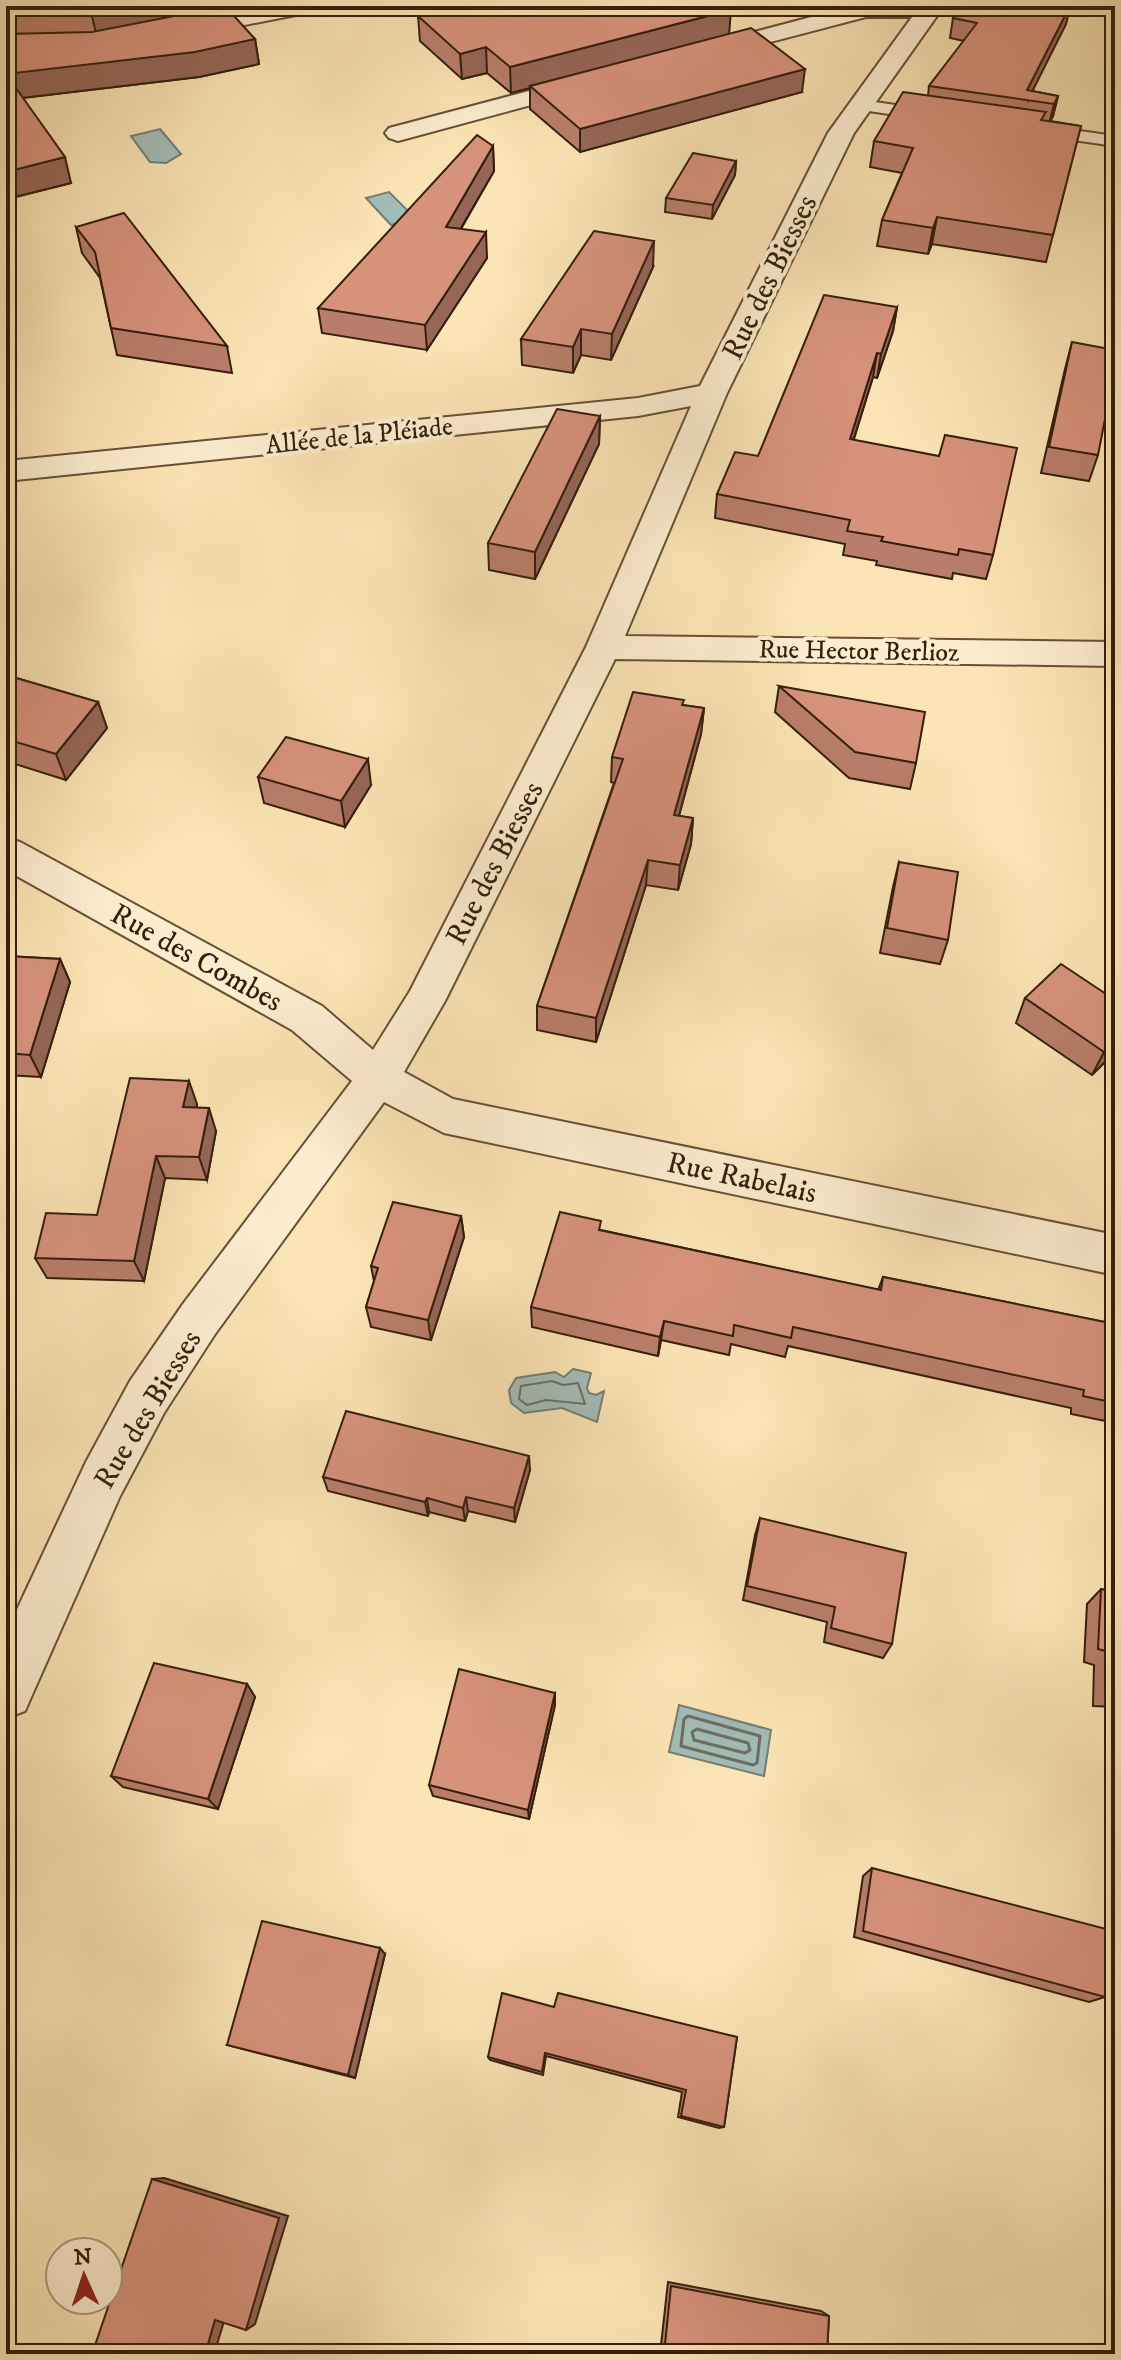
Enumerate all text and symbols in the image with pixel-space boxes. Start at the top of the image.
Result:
street label: Rue des Biesses [715,189,826,366]
street label: Allée de la Pléiade [264,410,454,463]
street label: Rue Hector Berlioz [758,633,960,670]
street label: Rue des Biesses [438,776,552,952]
street label: Rue des Combes [104,896,289,1021]
street label: Rue Rabelais [664,1145,820,1212]
street label: Rue des Biesses [86,1324,210,1496]
north arrow [44,2236,124,2316]
text: N [73,2244,93,2271]

